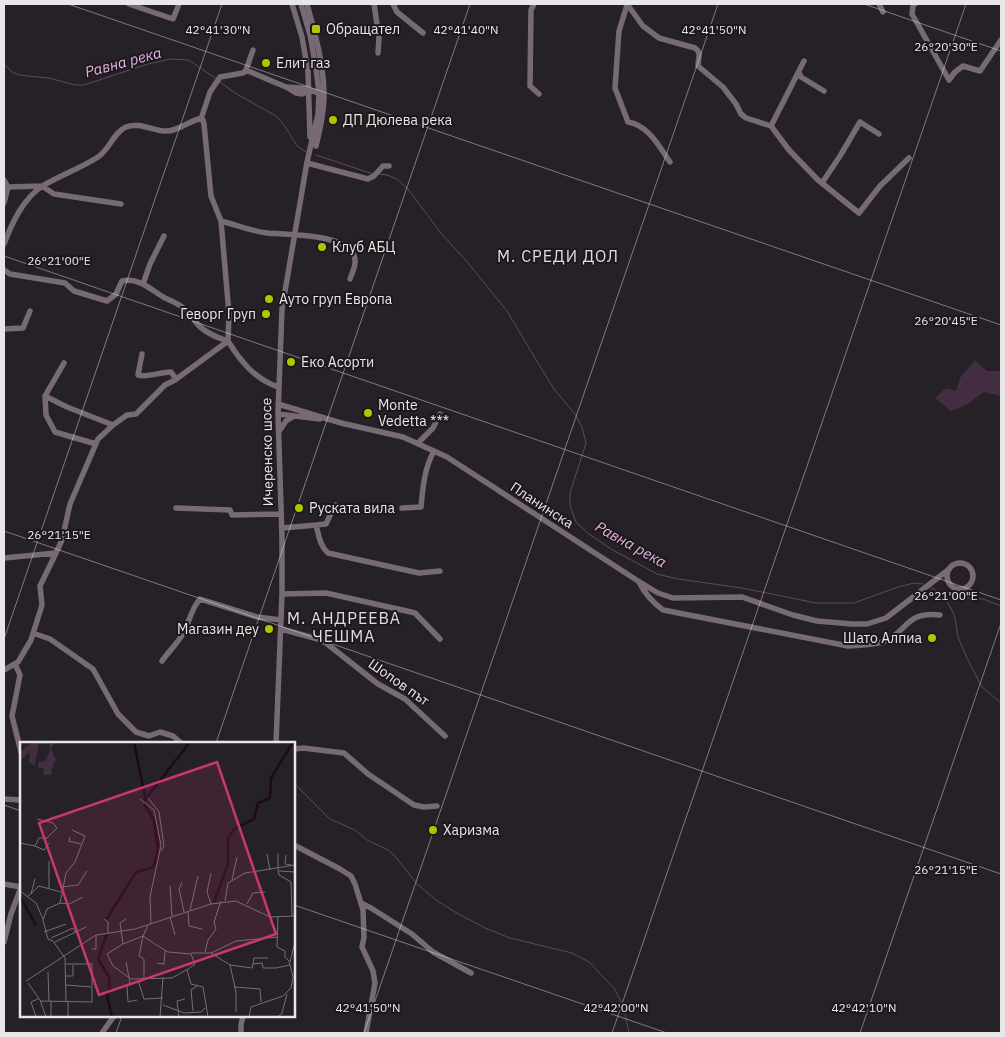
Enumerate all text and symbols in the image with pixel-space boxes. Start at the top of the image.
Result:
place label: Обращател [326,20,400,38]
text: 42°41'30"N [185,22,251,37]
text: 42°41'40"N [433,22,499,37]
text: 42°41'50"N [681,22,747,37]
marker: Обращател [310,23,322,35]
text: 26°20'30"E [914,39,978,54]
water label: Равна река [83,43,164,81]
place label: Елит газ [276,54,331,72]
marker: Елит газ [260,57,272,69]
place label: ДП Дюлева река [343,111,453,129]
marker: ДП Дюлева река [327,114,339,126]
place label: Клуб АБЦ [332,238,396,256]
marker: Клуб АБЦ [316,241,328,253]
district label: М. СРЕДИ ДОЛ [497,246,619,266]
text: 26°21'00"E [27,253,91,268]
place label: Ауто груп Европа [279,290,393,308]
marker: Ауто груп Европа [263,293,275,305]
place label: Геворг Груп [180,305,256,323]
marker: Геворг Груп [260,308,272,320]
text: 26°20'45"E [914,313,978,328]
place label: Еко Асорти [301,353,374,371]
marker: Еко Асорти [285,356,297,368]
place label: Monte Vedetta *** [378,396,449,430]
street label: Ичеренско шосе [257,397,277,506]
marker: Monte Vedetta *** [362,407,374,419]
street label: Планинска [507,478,577,532]
place label: Руската вила [309,499,395,517]
marker: Руската вила [293,502,305,514]
water label: Равна река [592,517,670,572]
text: 26°21'15"E [27,527,91,542]
text: 26°21'00"E [914,588,978,603]
district label: М. АНДРЕЕВА ЧЕШМА [287,608,401,646]
place label: Магазин деу [177,620,259,638]
marker: Магазин деу [263,623,275,635]
place label: Шато Алпиа [843,629,923,647]
marker: Шато Алпиа [926,632,938,644]
street label: Шопов път [365,654,433,710]
inset map [20,742,295,1017]
place label: Харизма [443,821,500,839]
marker: Харизма [427,824,439,836]
text: 26°21'15"E [914,862,978,877]
text: 42°41'50"N [335,1000,401,1015]
text: 42°42'00"N [583,1000,649,1015]
text: 42°42'10"N [831,1000,897,1015]

